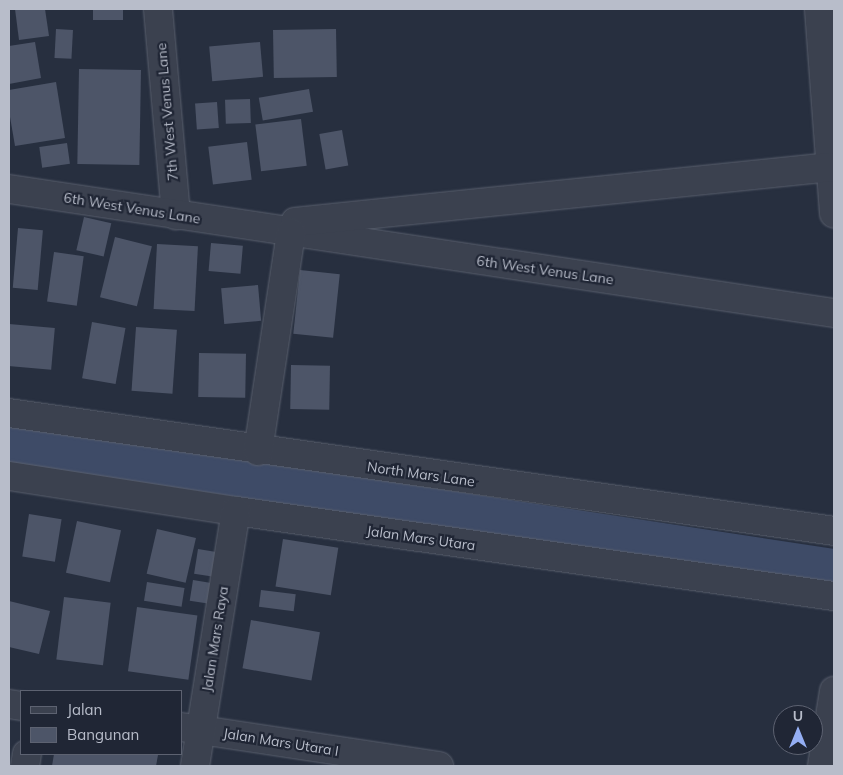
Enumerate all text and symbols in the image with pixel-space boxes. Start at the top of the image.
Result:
street label: 7th West Venus Lane [153,42,181,182]
street label: 6th West Venus Lane [62,189,202,227]
street label: 6th West Venus Lane [475,252,615,288]
street label: North Mars Lane [366,458,476,490]
street label: Jalan Mars Utara [366,522,476,554]
street label: Jalan Mars Raya [198,585,232,693]
legend [20,690,182,755]
text: Jalan [67,700,102,719]
north arrow [773,705,823,755]
text: U [793,707,803,725]
text: Bangunan [67,725,139,744]
street label: Jalan Mars Utara I [222,725,340,759]

